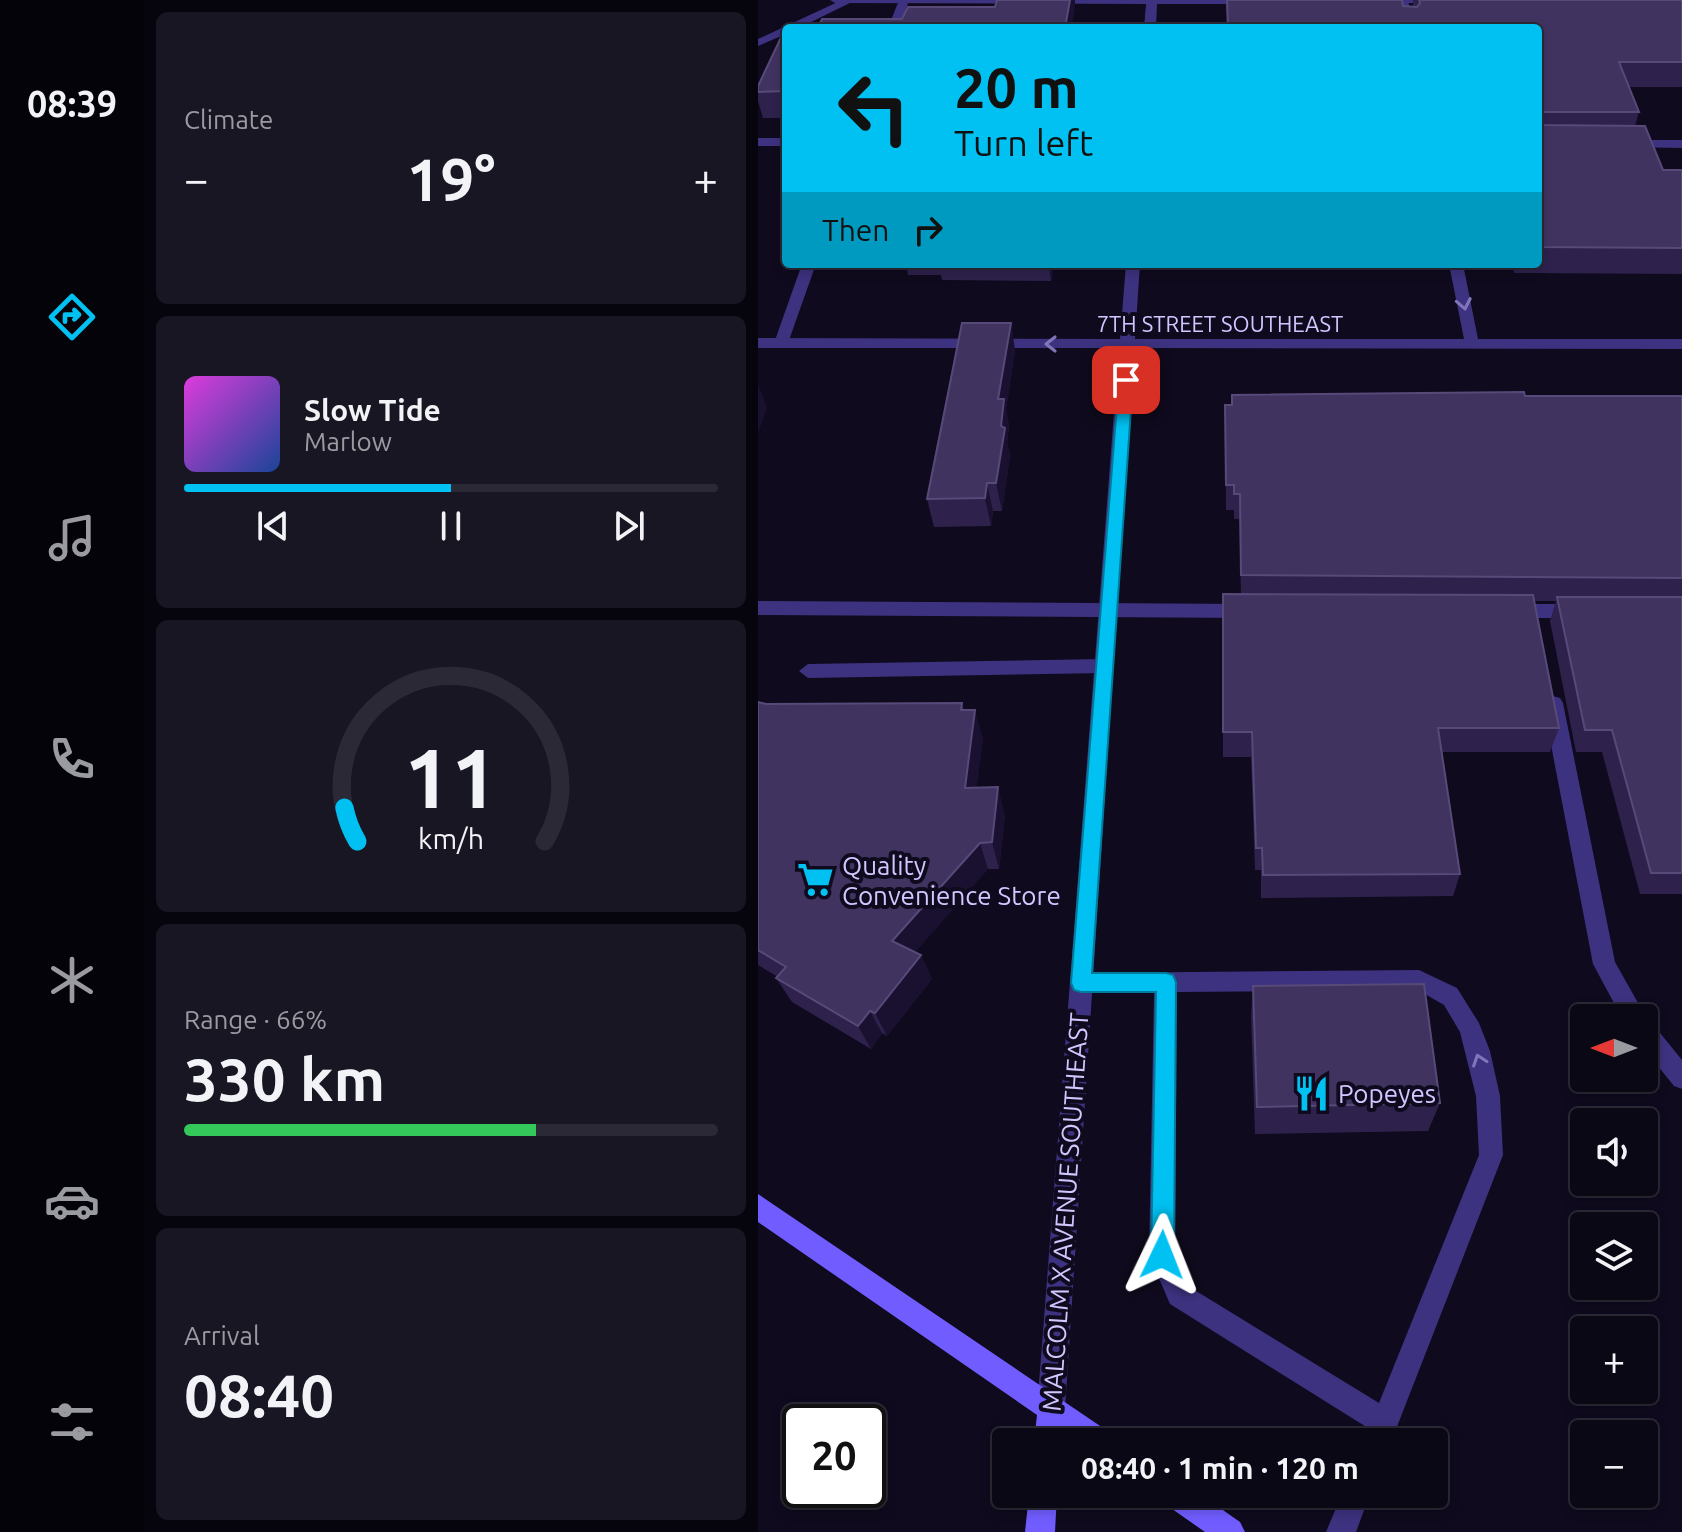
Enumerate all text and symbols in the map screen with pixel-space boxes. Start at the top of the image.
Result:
icon: left [822,56,926,160]
text: 20 m [954,56,1079,119]
text: 08:39 [27,83,117,124]
text: Climate [184,105,273,134]
text: Turn left [954,122,1093,163]
text: 19° [407,145,495,212]
text: − [184,154,209,203]
text: + [693,154,718,203]
icon: right [906,208,950,252]
text: Then [822,213,890,247]
icon: directions [44,289,100,345]
one-way arrow [1455,297,1472,311]
street label: 7TH STREET SOUTHEAST [1097,311,1343,336]
one-way arrow [1044,335,1057,353]
pin [1092,346,1160,414]
icon: arrive [1104,358,1148,402]
text: Slow Tide [304,393,441,427]
text: Marlow [304,427,392,456]
icon: previous [251,504,295,548]
icon: pause [429,504,473,548]
icon: next [607,504,651,548]
icon: music [44,510,100,566]
text: 11 [404,730,498,824]
icon: phone [44,731,100,787]
text: km/h [418,822,484,854]
place label: Quality Convenience Store [842,851,1061,910]
supermarket icon: Quality Convenience Store [797,861,835,899]
icon: climate [44,952,100,1008]
north arrow [1570,1004,1658,1092]
map controls [1570,1004,1658,1508]
text: Range · 66% [184,1005,327,1034]
street label: MALCOLM X AVENUE SOUTHEAST [1037,1012,1093,1412]
text: 330 km [184,1045,385,1112]
one-way arrow [1473,1054,1489,1068]
restaurant icon: Popeyes [1293,1074,1331,1112]
place label: Popeyes [1338,1079,1436,1108]
button: sound [1570,1108,1658,1196]
icon: car [44,1173,100,1229]
button: layers [1570,1212,1658,1300]
position arrow [1120,1213,1204,1297]
button: + [1570,1316,1658,1404]
text: Arrival [184,1321,260,1350]
text: 08:40 [184,1361,334,1428]
icon: filters [44,1394,100,1450]
speed limit sign: 20 [782,1404,886,1508]
button: − [1570,1420,1658,1508]
text: 08:40 · 1 min · 120 m [1081,1451,1359,1485]

